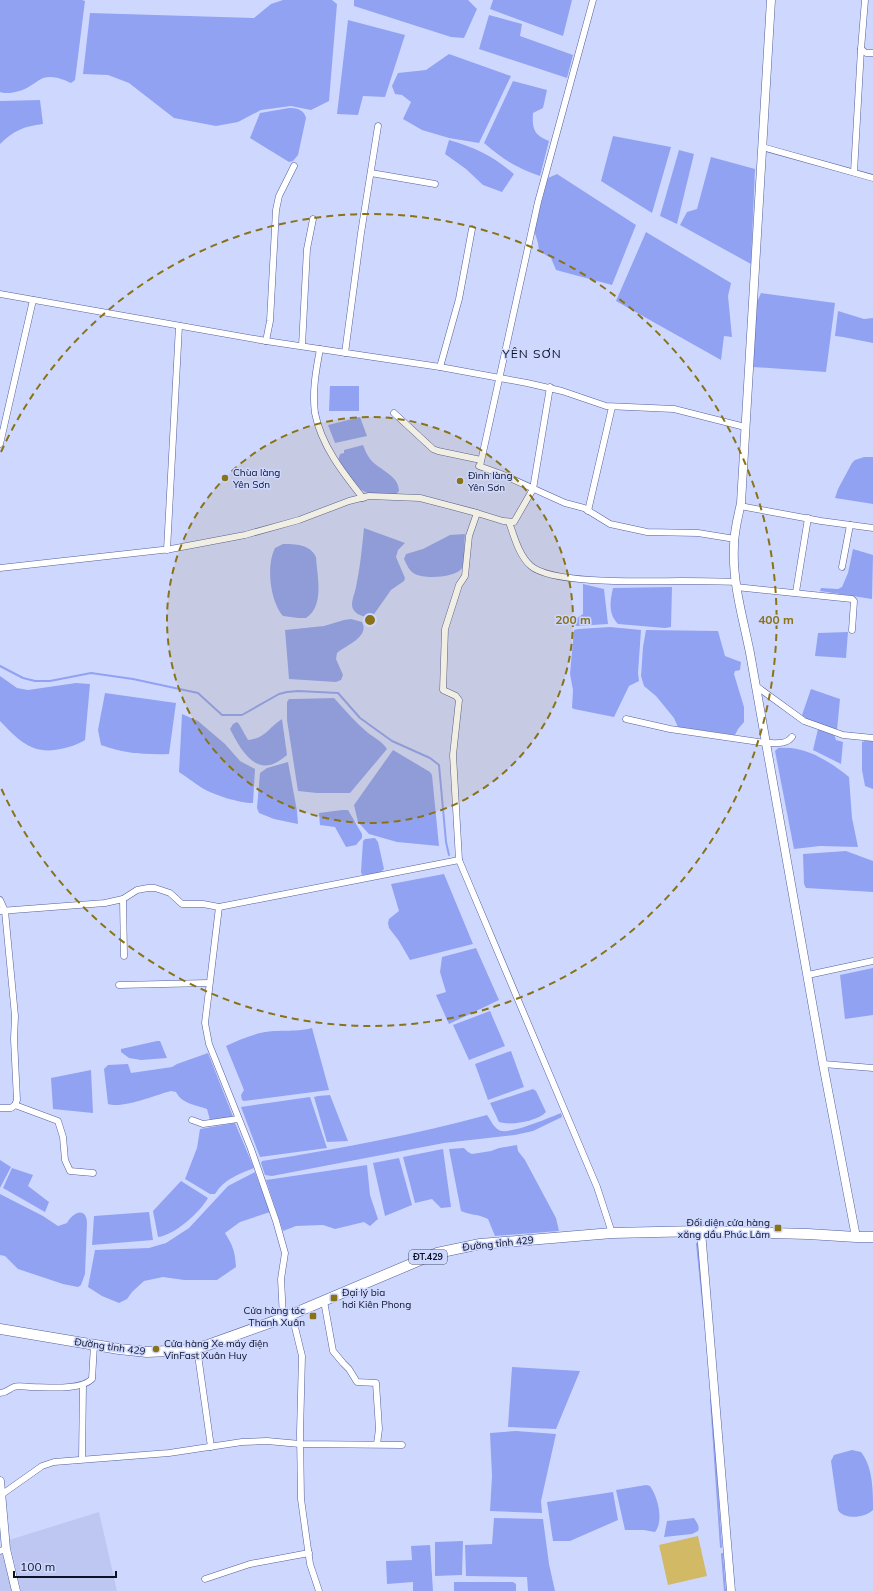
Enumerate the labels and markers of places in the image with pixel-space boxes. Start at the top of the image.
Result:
place label: Chùa làng Yên Sơn [232,466,280,491]
place label: Đình làng Yên Sơn [467,469,512,494]
marker: Chùa làng Yên Sơn [220,473,230,483]
marker: Đình làng Yên Sơn [455,476,465,486]
centre of rings [363,613,377,627]
place label: Đối diện cửa hàng xăng dầu Phúc Lâm [678,1216,770,1241]
marker: Đối diện cửa hàng xăng dầu Phúc Lâm [773,1223,783,1233]
place label: Đại lý bia hơi Kiên Phong [342,1286,411,1311]
marker: Đại lý bia hơi Kiên Phong [329,1293,339,1303]
place label: Cửa hàng tóc Thanh Xuân [243,1304,305,1329]
marker: Cửa hàng tóc Thanh Xuân [308,1311,318,1321]
place label: Cửa hàng Xe máy điện VinFast Xuân Huy [164,1337,268,1362]
marker: Cửa hàng Xe máy điện VinFast Xuân Huy [151,1344,161,1354]

